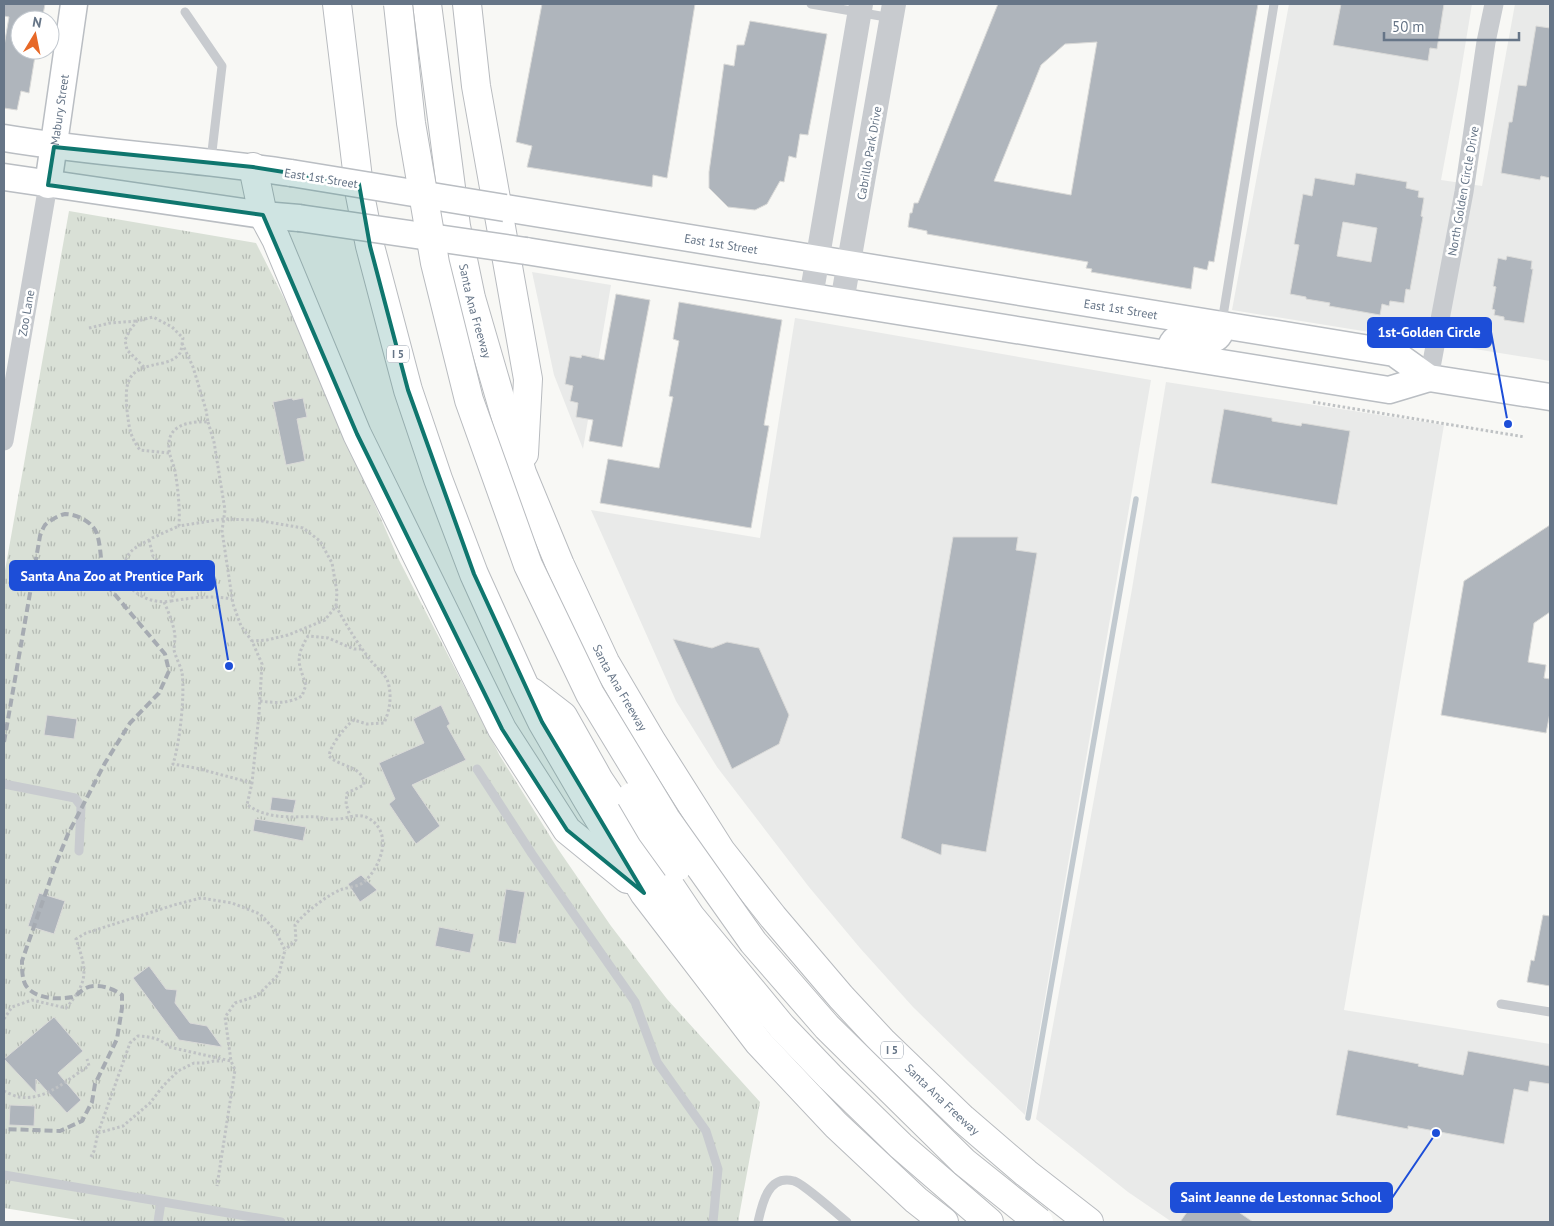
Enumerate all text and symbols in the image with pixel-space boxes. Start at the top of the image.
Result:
north arrow [10,10,60,60]
scale bar [1384,10,1519,42]
text: N [31,13,43,32]
text: 50 m [1392,17,1425,36]
street label: Mabury Street [46,73,71,146]
street label: Cabrillo Park Drive [853,105,885,201]
street label: North Golden Circle Drive [1444,125,1482,257]
street label: East 1st Street [283,165,359,191]
street label: East 1st Street [683,230,759,257]
street label: Santa Ana Freeway [457,262,496,360]
street label: Zoo Lane [15,289,37,337]
street label: East 1st Street [1083,295,1159,322]
callout: 1st-Golden Circle [1368,318,1491,347]
text: 1st-Golden Circle [1377,323,1481,341]
road number: I 5 [387,346,409,362]
callout: Santa Ana Zoo at Prentice Park [10,561,214,590]
text: Santa Ana Zoo at Prentice Park [21,567,204,585]
street label: Santa Ana Freeway [590,642,651,734]
road number: I 5 [881,1042,903,1058]
street label: Santa Ana Freeway [902,1060,983,1138]
callout: Saint Jeanne de Lestonnac School [1171,1183,1392,1212]
text: Saint Jeanne de Lestonnac School [1181,1188,1382,1206]

